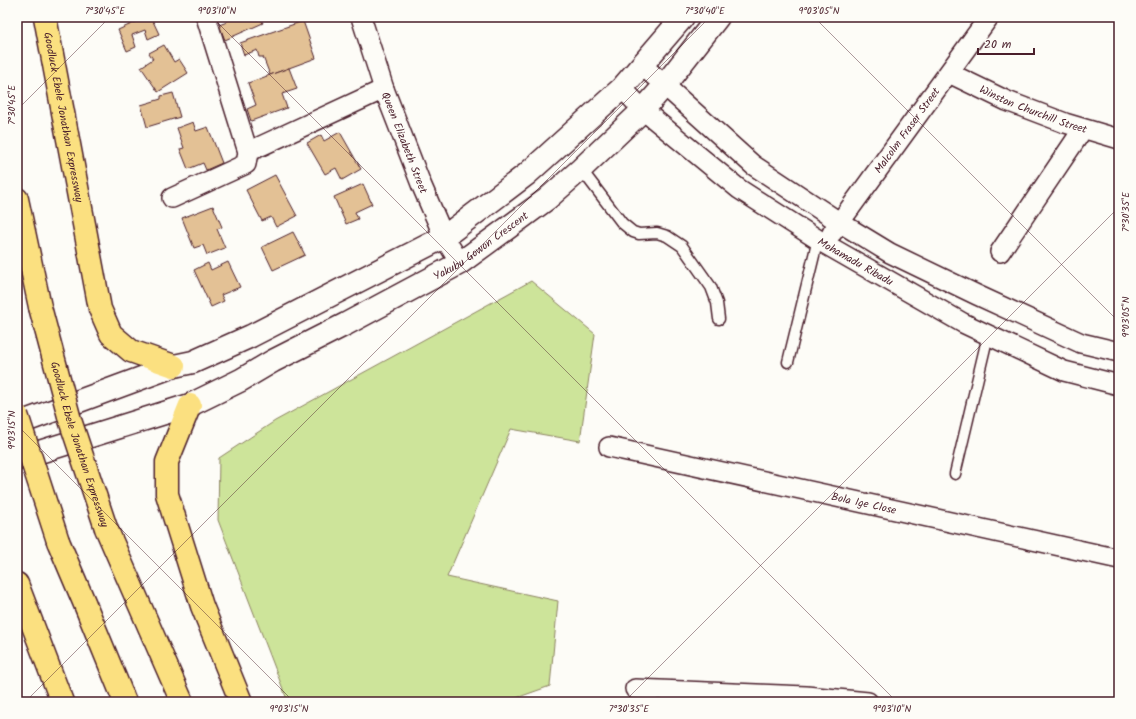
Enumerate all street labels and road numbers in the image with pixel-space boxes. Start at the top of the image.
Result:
street label: Goodluck Ebele Jonathan Expressway [38,31,88,205]
street label: Winston Churchill Street [976,81,1090,139]
street label: Malcolm Fraser Street [870,83,945,178]
street label: Queen Elizabeth Street [376,89,432,197]
street label: Yakubu Gowon Crescent [430,207,533,286]
street label: Mohamadu Ribadu [814,233,897,292]
street label: Goodluck Ebele Jonathan Expressway [45,360,113,531]
street label: Bola Ige Close [829,488,898,520]

